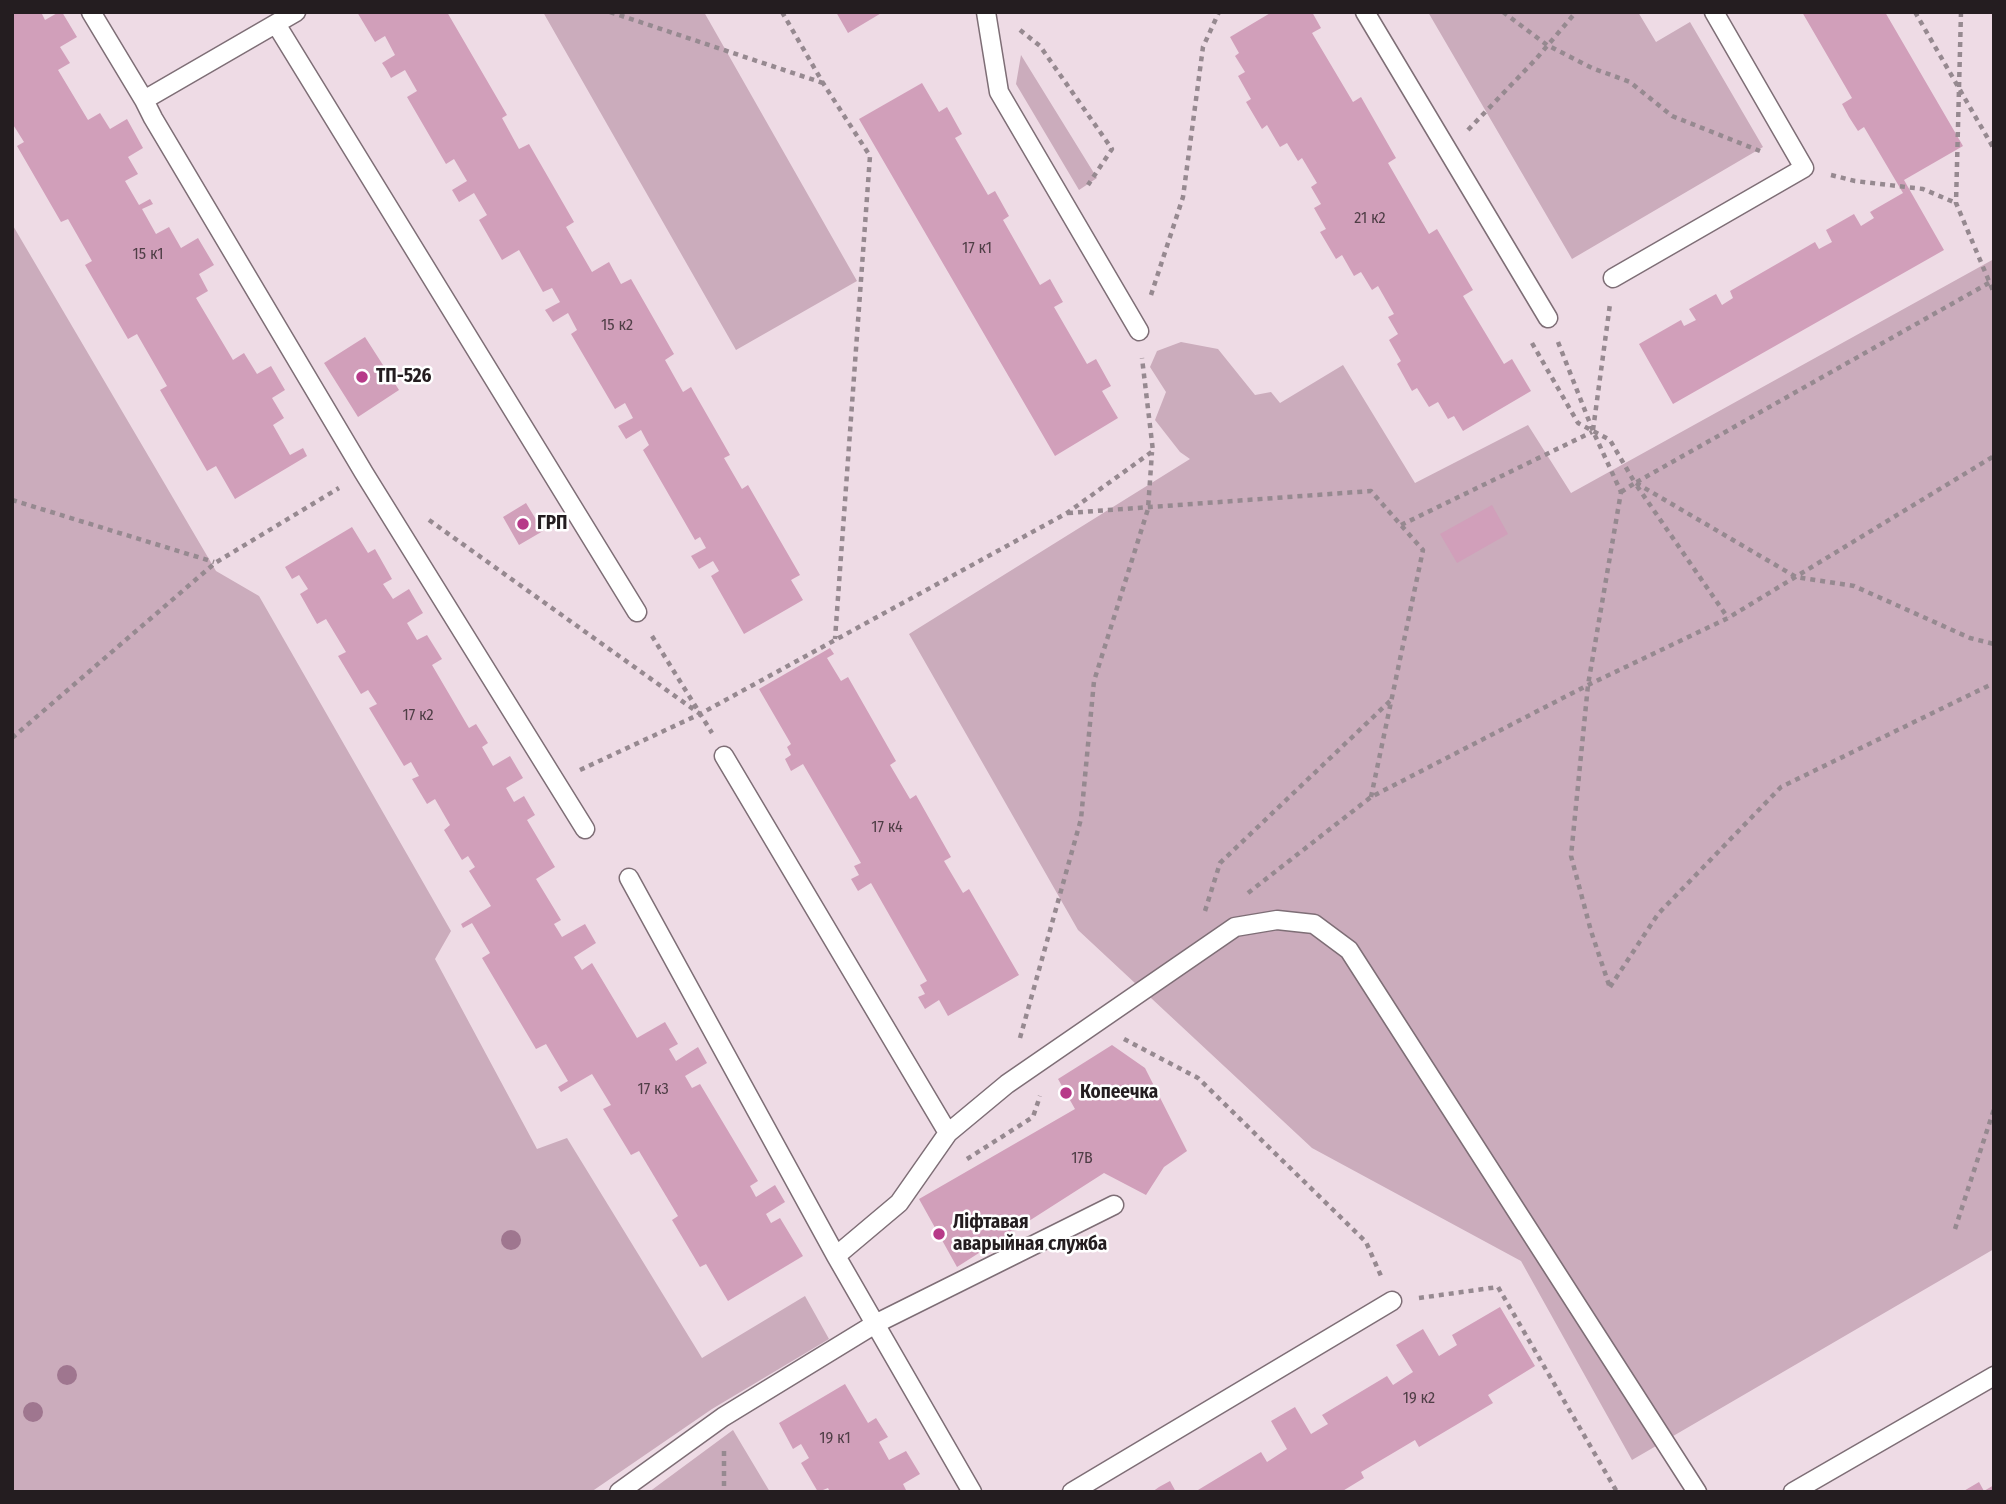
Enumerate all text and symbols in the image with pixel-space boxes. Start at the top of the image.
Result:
house number: 21 к2 [1354,209,1386,229]
house number: 17 к1 [962,239,992,259]
house number: 15 к1 [133,245,163,265]
house number: 15 к2 [601,316,633,336]
place label: ТП-526 [376,366,431,388]
marker: ТП-526 [354,369,370,385]
place label: ГРП [537,513,568,535]
marker: ГРП [515,516,531,532]
house number: 17 к2 [402,706,434,726]
house number: 17 к4 [871,818,903,838]
house number: 17 к3 [637,1080,669,1100]
place label: Копеечка [1080,1082,1158,1104]
marker: Копеечка [1058,1085,1074,1101]
house number: 17В [1071,1149,1093,1169]
place label: Ліфтавая аварыйная служба [953,1212,1107,1256]
marker: Ліфтавая аварыйная служба [931,1226,947,1242]
house number: 19 к2 [1403,1389,1435,1409]
house number: 19 к1 [819,1429,851,1449]

